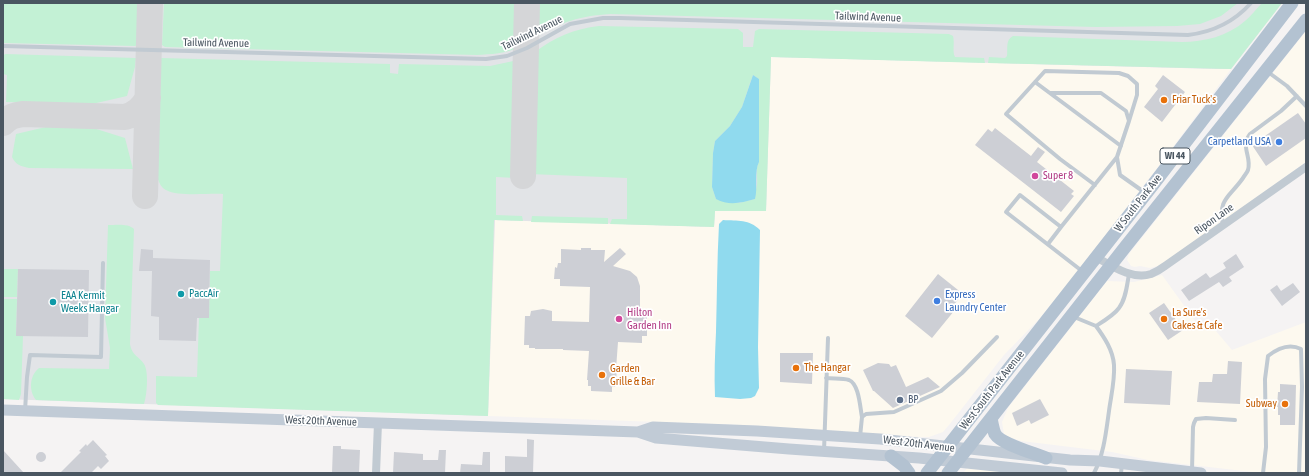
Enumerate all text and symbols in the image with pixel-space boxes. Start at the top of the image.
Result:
street label: Tailwind Avenue [835,9,901,25]
street label: Tailwind Avenue [499,13,565,53]
street label: Tailwind Avenue [183,36,249,50]
place label: Friar Tuck's [1172,93,1216,107]
marker: Friar Tuck's [1159,95,1169,105]
place label: Carpetland USA [1208,135,1271,149]
marker: Carpetland USA [1274,137,1284,147]
road number: WI 44 [1160,148,1190,164]
place label: Super 8 [1043,169,1073,183]
marker: Super 8 [1030,171,1040,181]
street label: W South Park Ave [1111,172,1165,234]
street label: Ripon Lane [1192,201,1236,237]
place label: PaccAir [189,287,219,301]
place label: Express Laundry Center [945,288,1006,314]
place label: EAA Kermit Weeks Hangar [61,289,119,315]
marker: PaccAir [176,289,186,299]
marker: Express Laundry Center [932,296,942,306]
marker: EAA Kermit Weeks Hangar [48,297,58,307]
place label: Hilton Garden Inn [627,306,672,332]
place label: La Sure's Cakes & Cafe [1172,306,1222,332]
marker: Hilton Garden Inn [614,314,624,324]
marker: La Sure's Cakes & Cafe [1159,314,1169,324]
street label: West South Park Avenue [957,348,1027,432]
place label: The Hangar [804,361,850,375]
place label: Garden Grille & Bar [610,362,655,388]
marker: The Hangar [791,363,801,373]
marker: Garden Grille & Bar [597,370,607,380]
place label: BP [908,393,919,407]
marker: BP [895,395,905,405]
place label: Subway [1246,397,1277,411]
marker: Subway [1280,399,1290,409]
street label: West 20th Avenue [285,413,357,429]
street label: West 20th Avenue [882,433,956,455]

